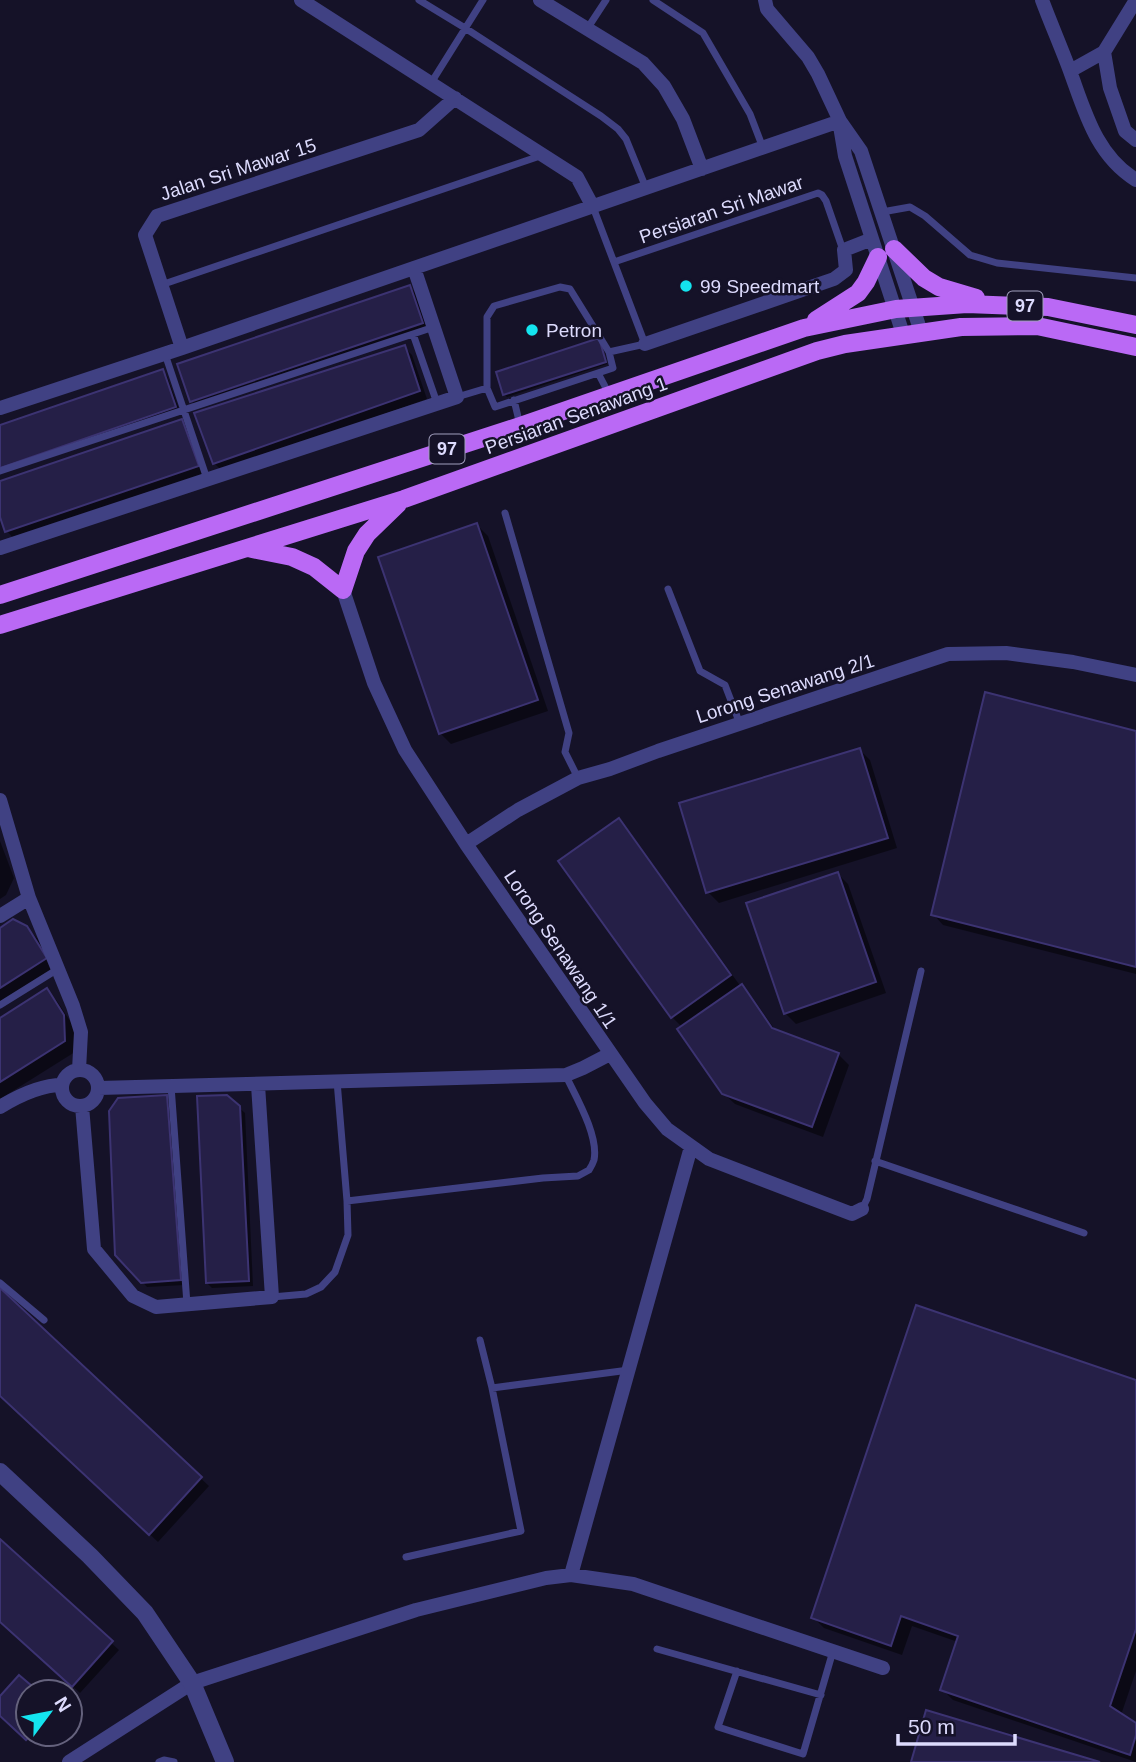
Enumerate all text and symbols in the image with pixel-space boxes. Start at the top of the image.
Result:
street label: Jalan Sri Mawar 15 [158,134,319,205]
street label: Persiaran Sri Mawar [636,171,807,247]
place label: 99 Speedmart [700,276,820,297]
marker: 99 Speedmart [678,278,694,294]
road number: 97 [1007,292,1042,320]
place label: Petron [546,320,602,341]
marker: Petron [524,322,540,338]
street label: Persiaran Senawang 1 [482,373,670,458]
road number: 97 [430,434,464,463]
street label: Lorong Senawang 2/1 [693,650,877,727]
street label: Lorong Senawang 1/1 [500,866,621,1032]
north arrow [14,1678,84,1748]
text: N [50,1693,76,1716]
scale bar [898,1702,1015,1746]
text: 50 m [908,1715,955,1738]

